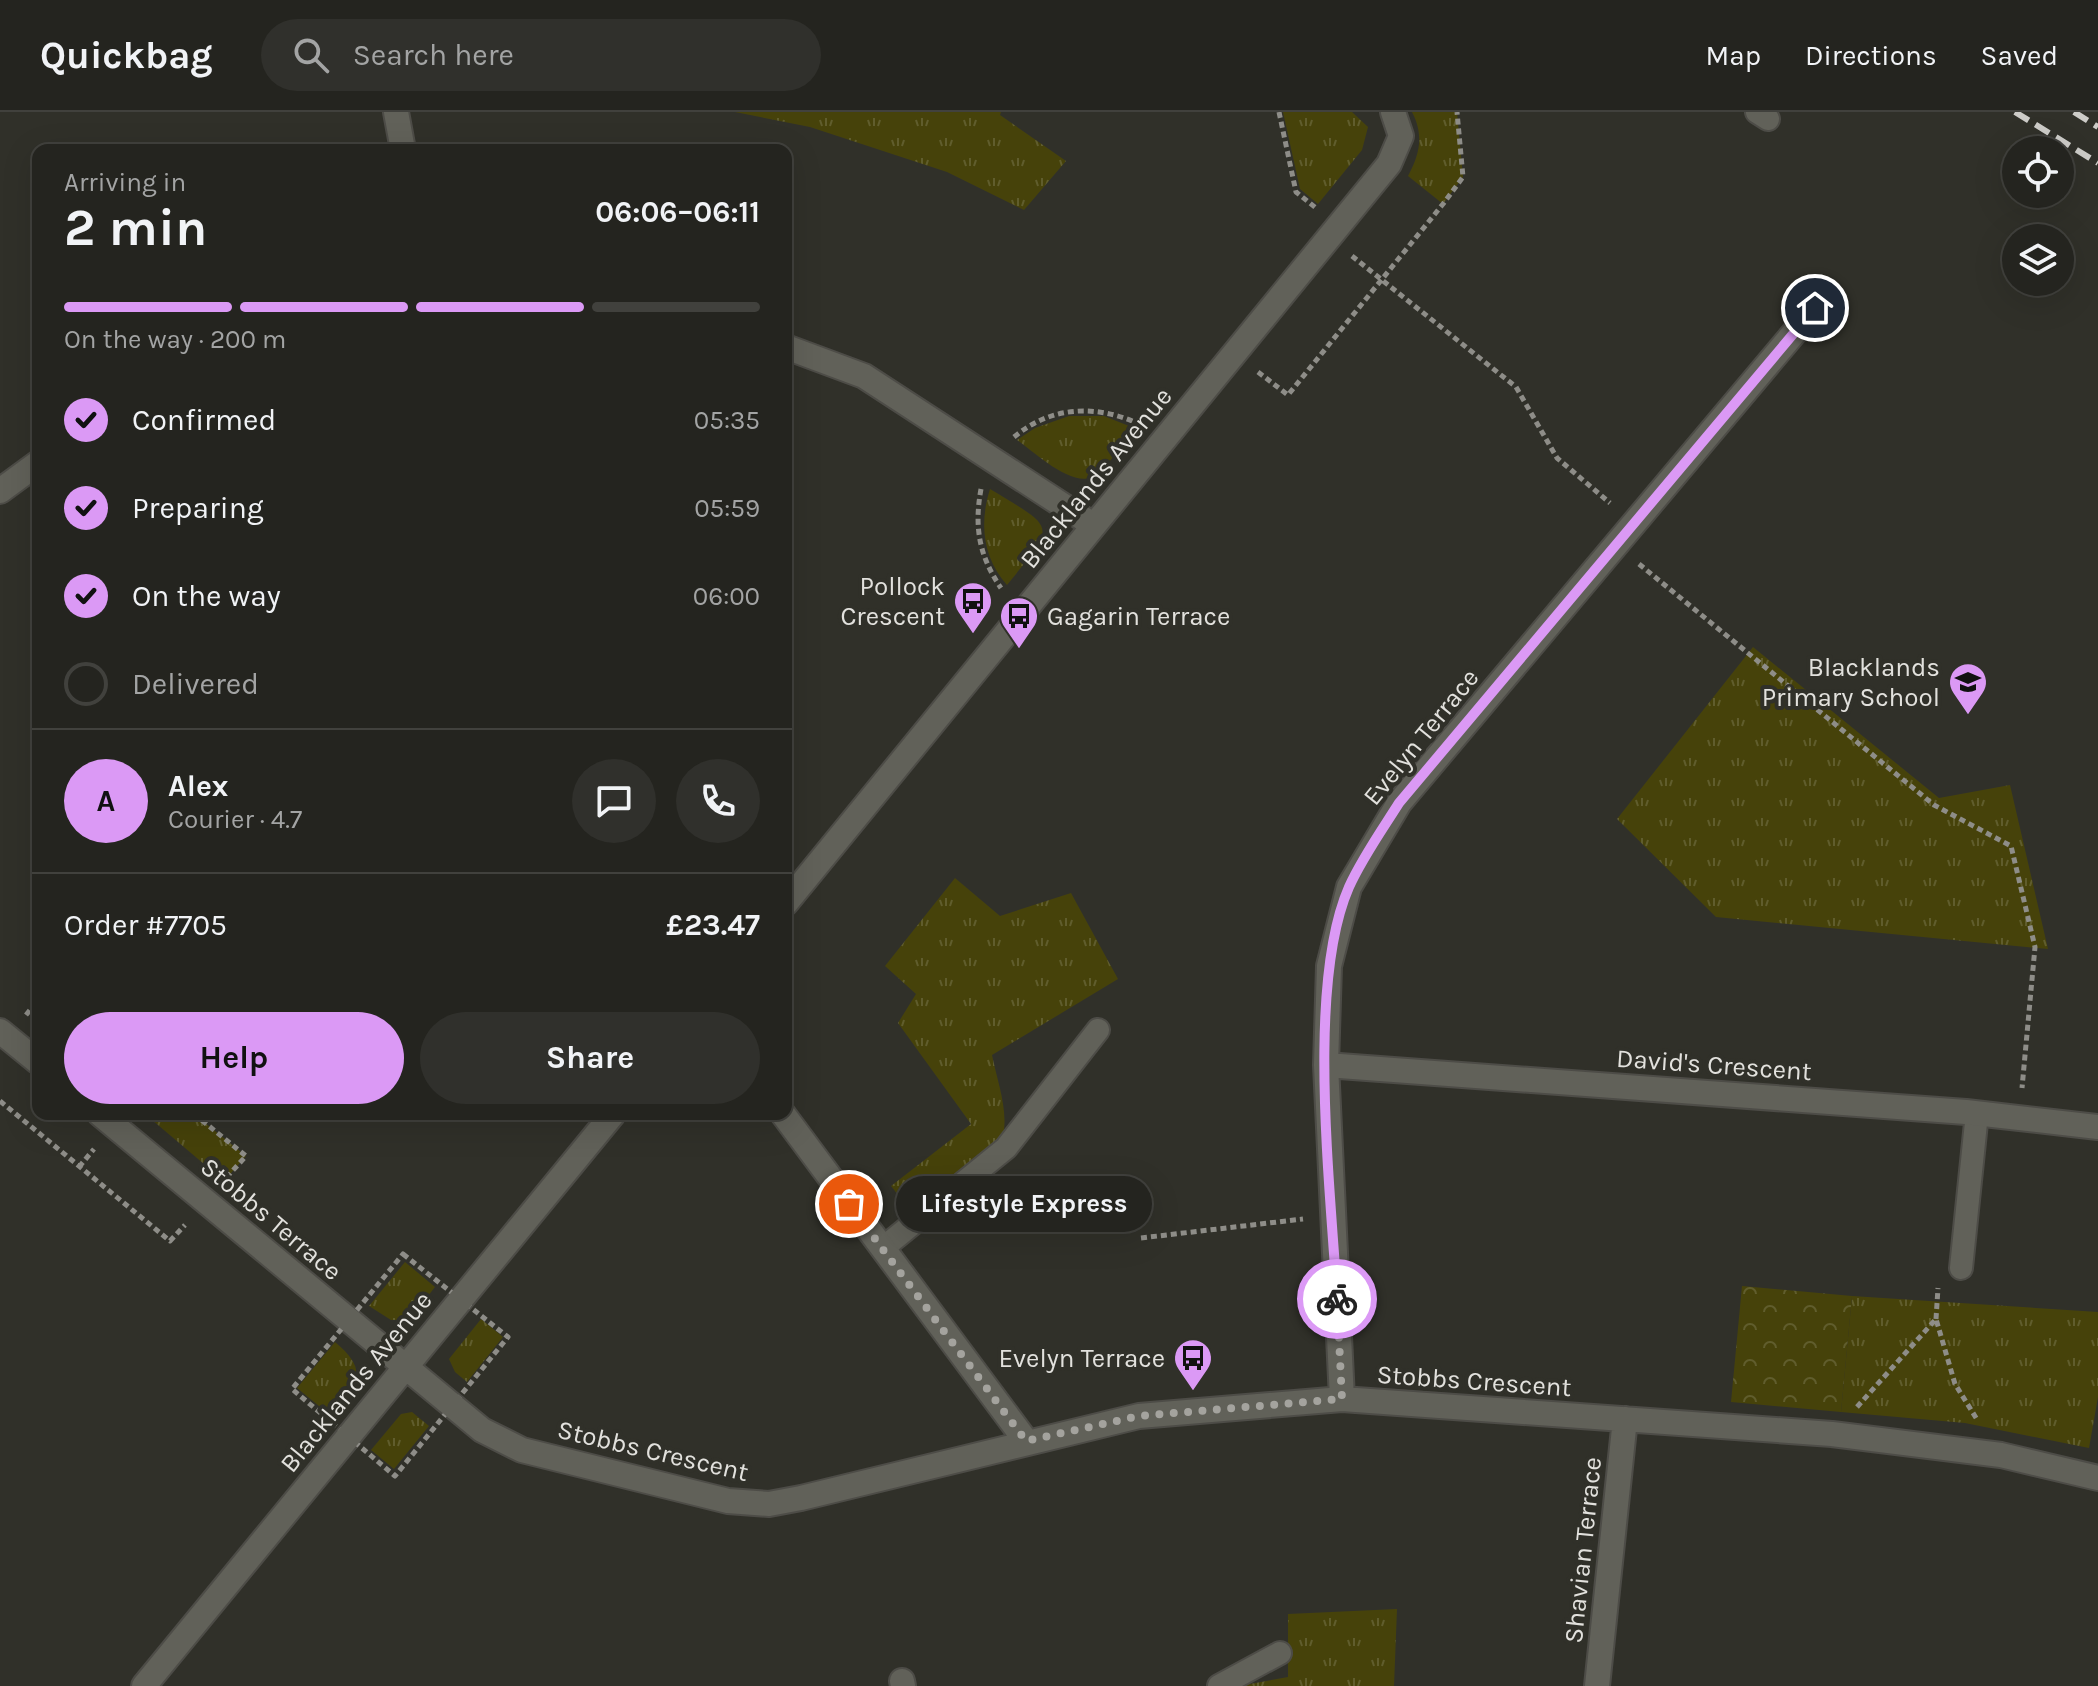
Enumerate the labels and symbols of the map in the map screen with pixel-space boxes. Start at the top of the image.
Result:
pin [1781,274,1849,342]
street label: Blacklands Avenue [1013,381,1179,575]
place label: Pollock Crescent [840,571,945,632]
bus stop icon: Pollock Crescent [952,580,994,635]
bus stop icon: Gagarin Terrace [998,595,1040,650]
place label: Gagarin Terrace [1047,601,1230,632]
place label: Blacklands Primary School [1762,652,1940,713]
school or university icon: Blacklands Primary School [1947,661,1989,716]
street label: Evelyn Terrace [1357,663,1485,811]
street label: David's Crescent [1615,1043,1813,1087]
street label: Stobbs Terrace [194,1151,348,1287]
pin [815,1170,883,1238]
callout: Lifestyle Express [897,1176,1153,1232]
courier [1297,1259,1377,1339]
street label: Blacklands Avenue [273,1285,439,1479]
bus stop icon: Evelyn Terrace [1172,1337,1214,1392]
place label: Evelyn Terrace [998,1343,1165,1374]
street label: Stobbs Crescent [1376,1359,1573,1403]
street label: Stobbs Crescent [555,1414,752,1488]
street label: Shavian Terrace [1558,1455,1608,1645]

